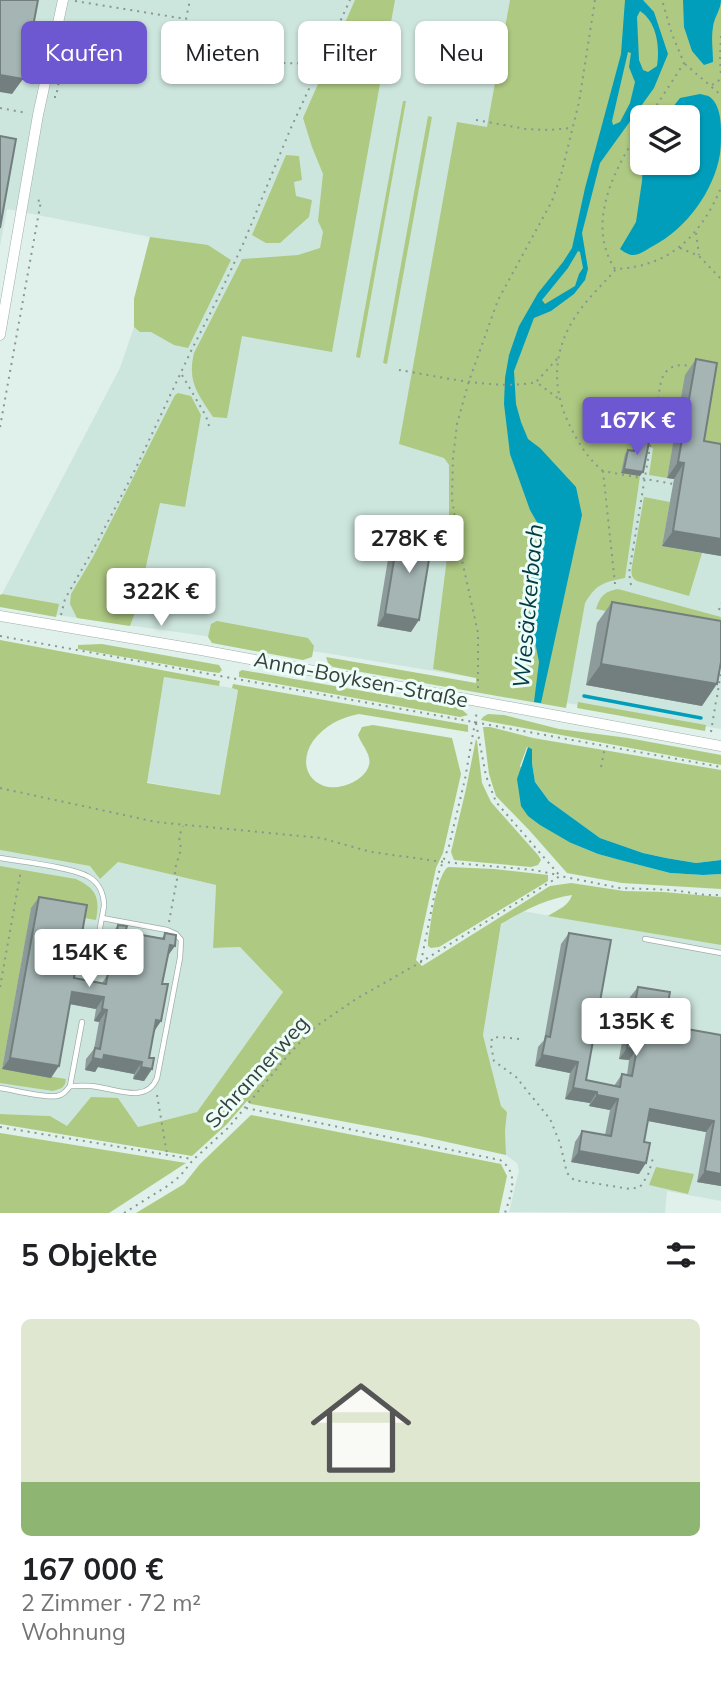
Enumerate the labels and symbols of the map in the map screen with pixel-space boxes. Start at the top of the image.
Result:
pin: 167K € [580,398,694,457]
pin: 278K € [352,516,466,575]
water label: Wiesäckerbach [506,522,549,689]
pin: 322K € [104,568,218,628]
street label: Anna-Boyksen-Straße [252,646,470,713]
pin: 154K € [32,930,146,989]
pin: 135K € [579,998,693,1058]
street label: Schrannerweg [199,1010,314,1133]

